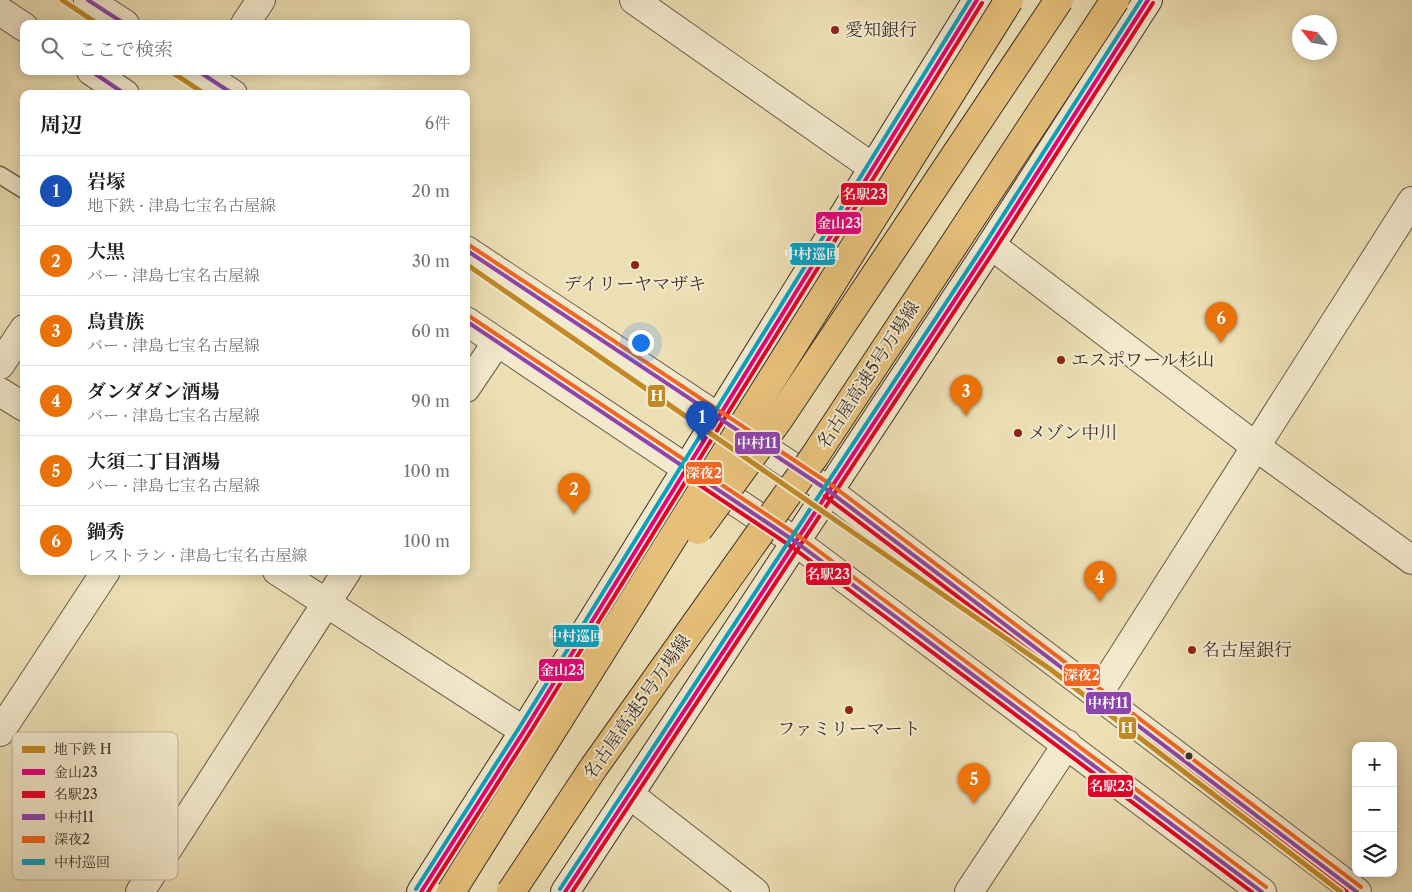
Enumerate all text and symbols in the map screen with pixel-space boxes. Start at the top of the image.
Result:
north arrow [1292,15,1337,60]
place label: 愛知銀行 [845,19,917,41]
search box [20,20,470,75]
marker: 愛知銀行 [829,24,841,36]
icon: search [38,34,66,62]
text: ここで検索 [78,38,173,61]
text: 周辺 [40,112,82,137]
text: 6件 [425,113,450,133]
text: 岩塚 [87,170,125,193]
text: 1 [52,181,60,201]
text: 20 m [411,181,450,201]
line badge: 名駅23 [840,182,888,206]
text: 名駅23 [842,185,886,203]
text: 地下鉄 · 津島七宝名古屋線 [87,195,276,215]
line badge: 金山23 [815,211,862,235]
text: 金山23 [817,214,861,232]
text: 大黒 [87,240,125,263]
line badge: 中村巡回 [789,242,836,266]
text: 中村巡回 [784,245,840,263]
text: 2 [51,251,61,271]
text: 30 m [412,251,450,271]
marker: デイリーヤマザキ [629,259,641,271]
text: バー · 津島七宝名古屋線 [87,265,260,285]
place label: デイリーヤマザキ [564,273,706,295]
street label: 名古屋高速5号万場線 [812,297,924,453]
pin: 6 [1205,302,1237,343]
text: 鳥貴族 [87,310,144,333]
text: 3 [51,321,61,341]
text: 60 m [411,321,450,341]
your location [628,330,654,356]
text: バー · 津島七宝名古屋線 [87,335,260,355]
place label: エスポワール杉山 [1071,349,1215,371]
marker: エスポワール杉山 [1055,354,1067,366]
pin: 3 [950,375,982,416]
text: ダンダダン酒場 [87,380,220,403]
line badge: H [647,384,666,408]
text: H [651,387,664,405]
text: 4 [51,391,61,411]
text: 90 m [411,391,450,411]
pin: 1 [686,401,718,442]
text: バー · 津島七宝名古屋線 [87,405,260,425]
place label: メゾン中川 [1028,422,1117,444]
marker: メゾン中川 [1012,427,1024,439]
line badge: 中村11 [734,431,781,455]
text: 中村11 [737,434,778,452]
text: 大須二丁目酒場 [87,450,220,473]
text: 5 [52,461,60,481]
text: 100 m [404,461,450,481]
line badge: 深夜2 [685,461,723,485]
text: 深夜2 [686,464,722,482]
pin: 2 [558,473,590,514]
text: バー · 津島七宝名古屋線 [87,475,260,495]
text: 鍋秀 [87,520,125,543]
text: 6 [51,531,61,551]
text: 100 m [404,531,450,551]
text: レストラン · 津島七宝名古屋線 [87,545,308,565]
pin: 4 [1084,561,1116,602]
line badge: 名駅23 [805,562,852,586]
text: 名駅23 [806,565,850,583]
line badge: 中村巡回 [552,624,600,648]
text: 中村巡回 [548,627,604,645]
street label: 名古屋高速5号万場線 [579,630,695,784]
place label: 名古屋銀行 [1202,639,1292,661]
marker: 名古屋銀行 [1186,644,1198,656]
line badge: 金山23 [538,658,585,682]
text: 金山23 [540,661,584,679]
line badge: 深夜2 [1063,663,1101,687]
text: 深夜2 [1064,666,1100,684]
line badge: 中村11 [1085,691,1132,715]
text: 中村11 [1088,694,1129,712]
marker: ファミリーマート [843,704,855,716]
line badge: H [1118,716,1137,740]
place label: ファミリーマート [777,718,921,740]
text: H [1121,719,1134,737]
legend [12,732,178,880]
text: 地下鉄 H [54,740,112,758]
map controls [1352,742,1397,877]
button: + [1352,742,1397,787]
unlabelled marker [1184,751,1194,761]
text: 金山23 [54,763,98,781]
pin: 5 [958,763,990,804]
line badge: 名駅23 [1087,774,1134,798]
text: 名駅23 [1089,777,1133,795]
text: 名駅23 [54,785,98,803]
button: − [1352,787,1397,832]
text: 中村11 [54,808,94,826]
text: 深夜2 [54,830,90,848]
button: layers [1352,832,1397,877]
text: 中村巡回 [54,853,110,871]

